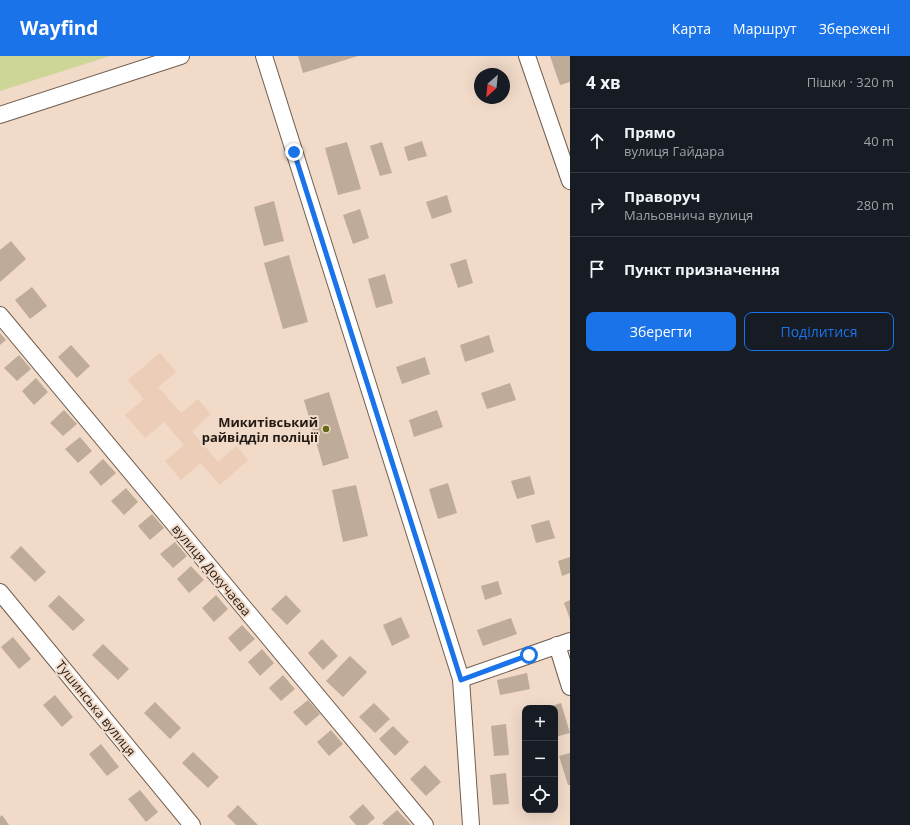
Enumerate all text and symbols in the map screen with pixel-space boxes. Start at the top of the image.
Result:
text: Wayfind [20,15,98,41]
text: Карта [672,19,711,38]
text: Маршрут [733,19,797,38]
text: Збережені [819,19,890,38]
north arrow [474,68,510,104]
text: 4 хв [586,71,621,94]
text: Пішки · 320 m [807,73,894,91]
text: Прямо [624,122,676,142]
icon: ahead [586,130,608,152]
text: 40 m [864,132,894,150]
text: вулиця Гайдара [624,142,725,160]
route end [285,143,303,161]
text: Праворуч [624,186,700,206]
icon: right [586,194,608,216]
text: 280 m [856,196,894,214]
text: Мальовнича вулиця [624,206,753,224]
icon: arrive [586,258,608,280]
text: Пункт призначення [624,259,780,279]
button: Зберегти [586,312,736,351]
button: Поділитися [744,312,894,351]
place label: Микитівський райвідділ поліції [202,413,319,446]
marker: Микитівський райвідділ поліції [321,424,331,434]
street label: вулиця Докучаєва [168,520,256,620]
route start [520,646,538,664]
street label: Тушинська вулиця [52,656,140,760]
map controls [522,705,558,813]
button: + [522,705,558,741]
button: − [522,741,558,777]
button: locate [522,777,558,813]

